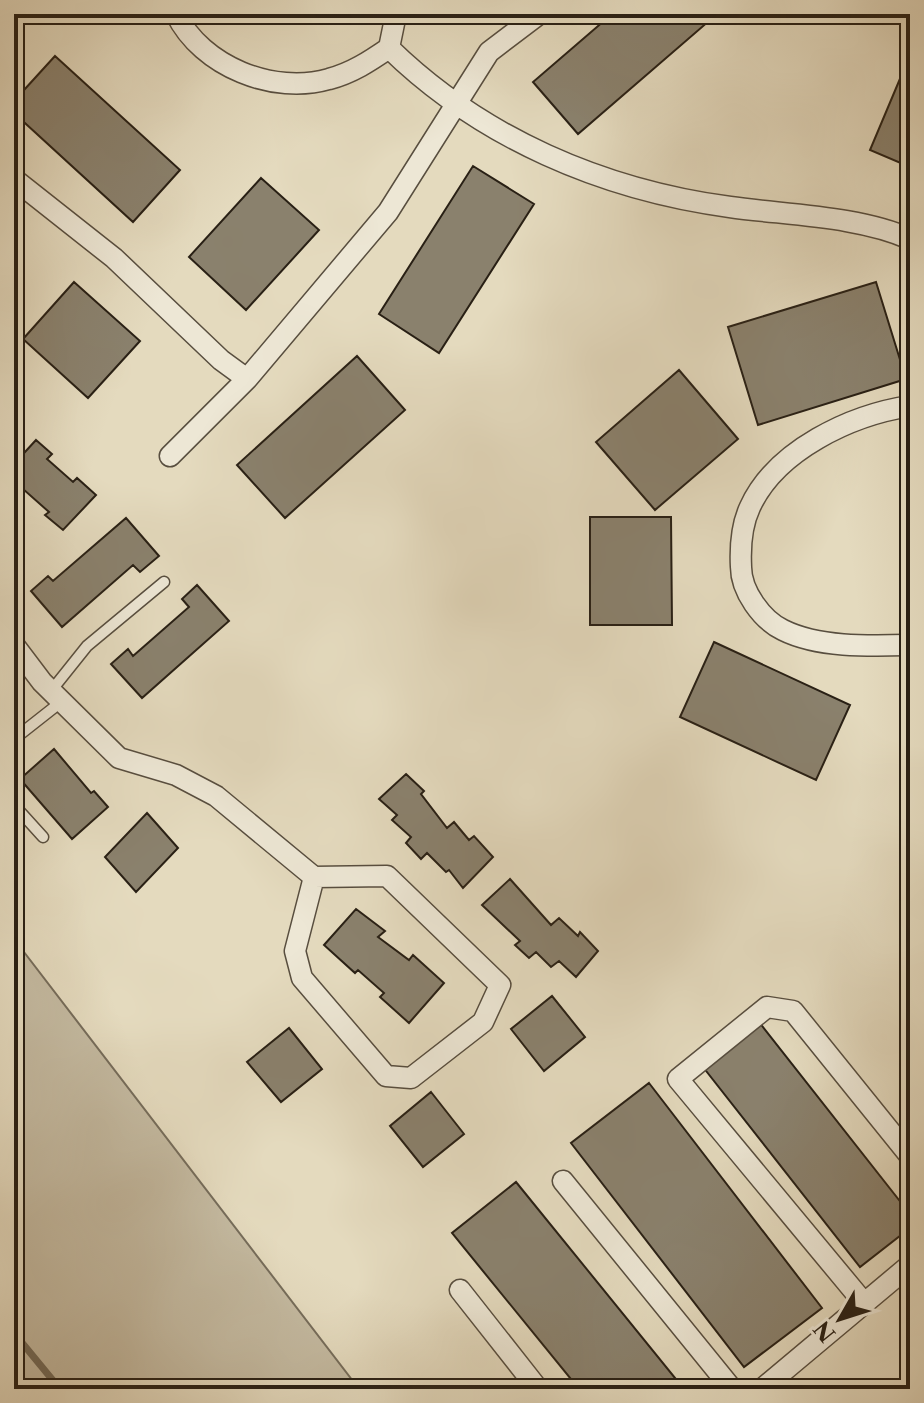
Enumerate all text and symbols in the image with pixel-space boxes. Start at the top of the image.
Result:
north arrow [800,1279,880,1359]
text: N [808,1315,841,1347]

